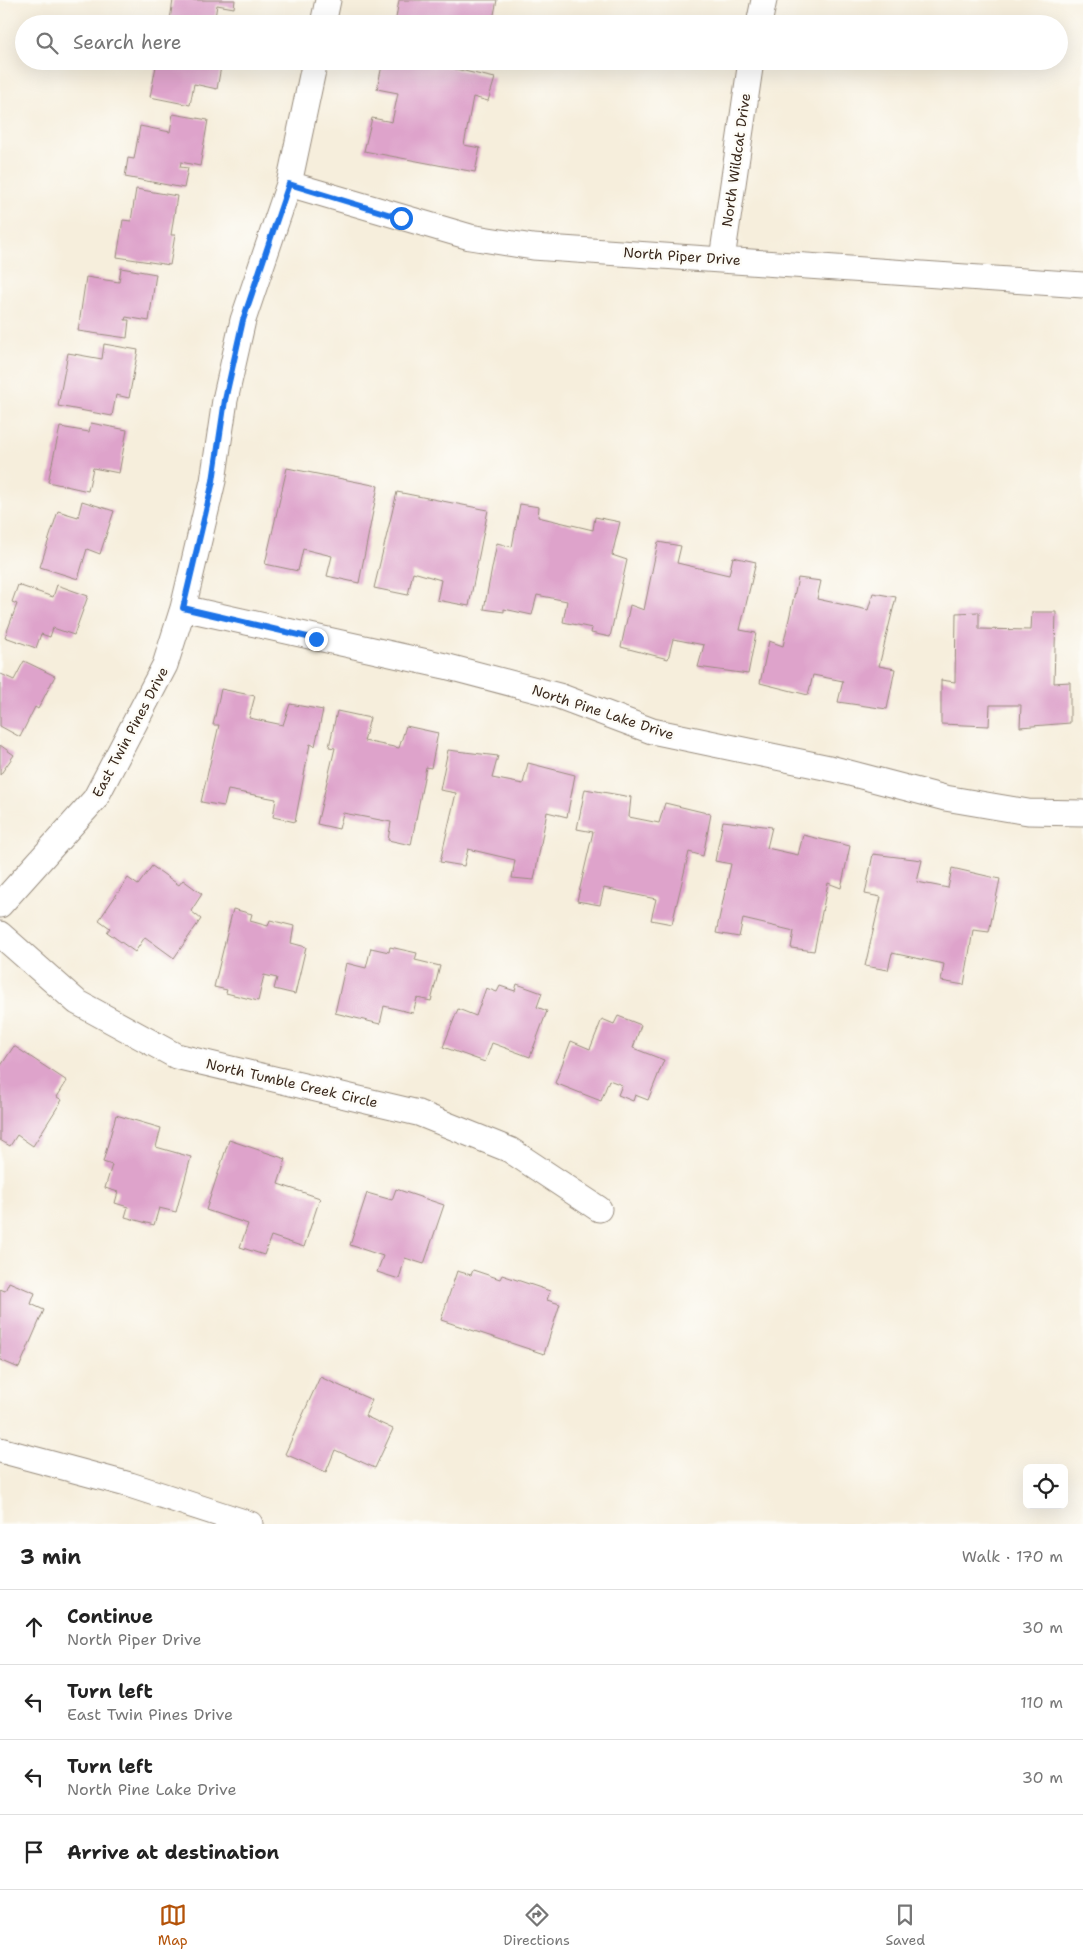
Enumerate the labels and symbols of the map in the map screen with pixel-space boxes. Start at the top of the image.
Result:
street label: North Wildcat Drive [718,92,754,228]
route start [390,207,413,230]
street label: North Piper Drive [623,243,741,269]
route end [305,628,328,651]
street label: East Twin Pines Drive [88,664,172,800]
street label: North Pine Lake Drive [530,681,676,743]
street label: North Tumble Creek Circle [204,1054,380,1112]

